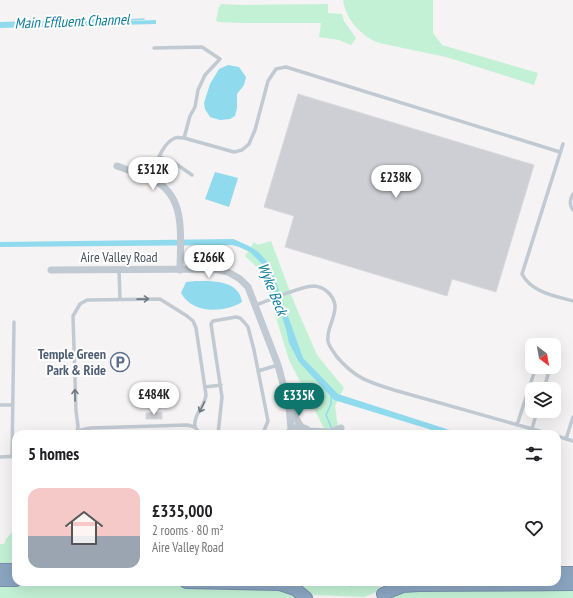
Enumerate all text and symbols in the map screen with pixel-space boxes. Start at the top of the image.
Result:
water label: Main Effluent Channel [14,9,131,32]
pin: £312K [125,157,181,191]
text: £312K [137,161,169,178]
pin: £238K [368,165,424,199]
text: £238K [380,169,412,186]
pin: £266K [181,245,237,279]
street label: Aire Valley Road [80,248,158,266]
text: £266K [193,249,225,266]
water label: Wyke Beck [254,260,293,320]
one-way arrow [136,295,149,303]
north arrow [525,338,561,374]
map controls [525,338,561,418]
place label: Temple Green Park & Ride [38,345,106,379]
parking icon: Temple Green Park & Ride [109,351,131,373]
pin: £484K [126,382,182,416]
button: layers [525,382,561,418]
pin: £335K [271,383,327,417]
text: £484K [138,386,170,403]
text: £335K [283,387,315,404]
one-way arrow [72,389,79,402]
one-way arrow [198,400,205,412]
text: 5 homes [28,443,79,465]
icon: filters [523,443,545,465]
text: £335,000 [152,500,213,522]
icon: home [60,504,108,552]
icon: heart [523,517,545,539]
text: 2 rooms · 80 m² [152,522,224,539]
text: Aire Valley Road [152,539,224,556]

